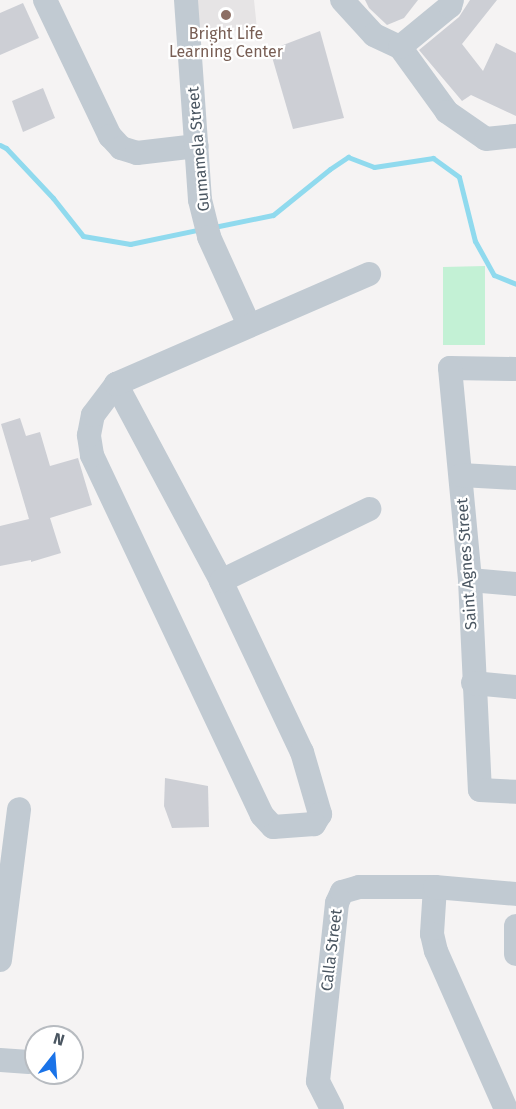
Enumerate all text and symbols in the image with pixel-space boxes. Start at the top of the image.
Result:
marker: Bright Life Learning Center [219,8,233,22]
place label: Bright Life Learning Center [169,24,283,62]
street label: Gumamela Street [184,86,214,212]
street label: Saint Agnes Street [453,497,481,631]
street label: Calla Street [317,908,347,992]
north arrow [24,1025,84,1085]
text: N [51,1029,67,1050]

